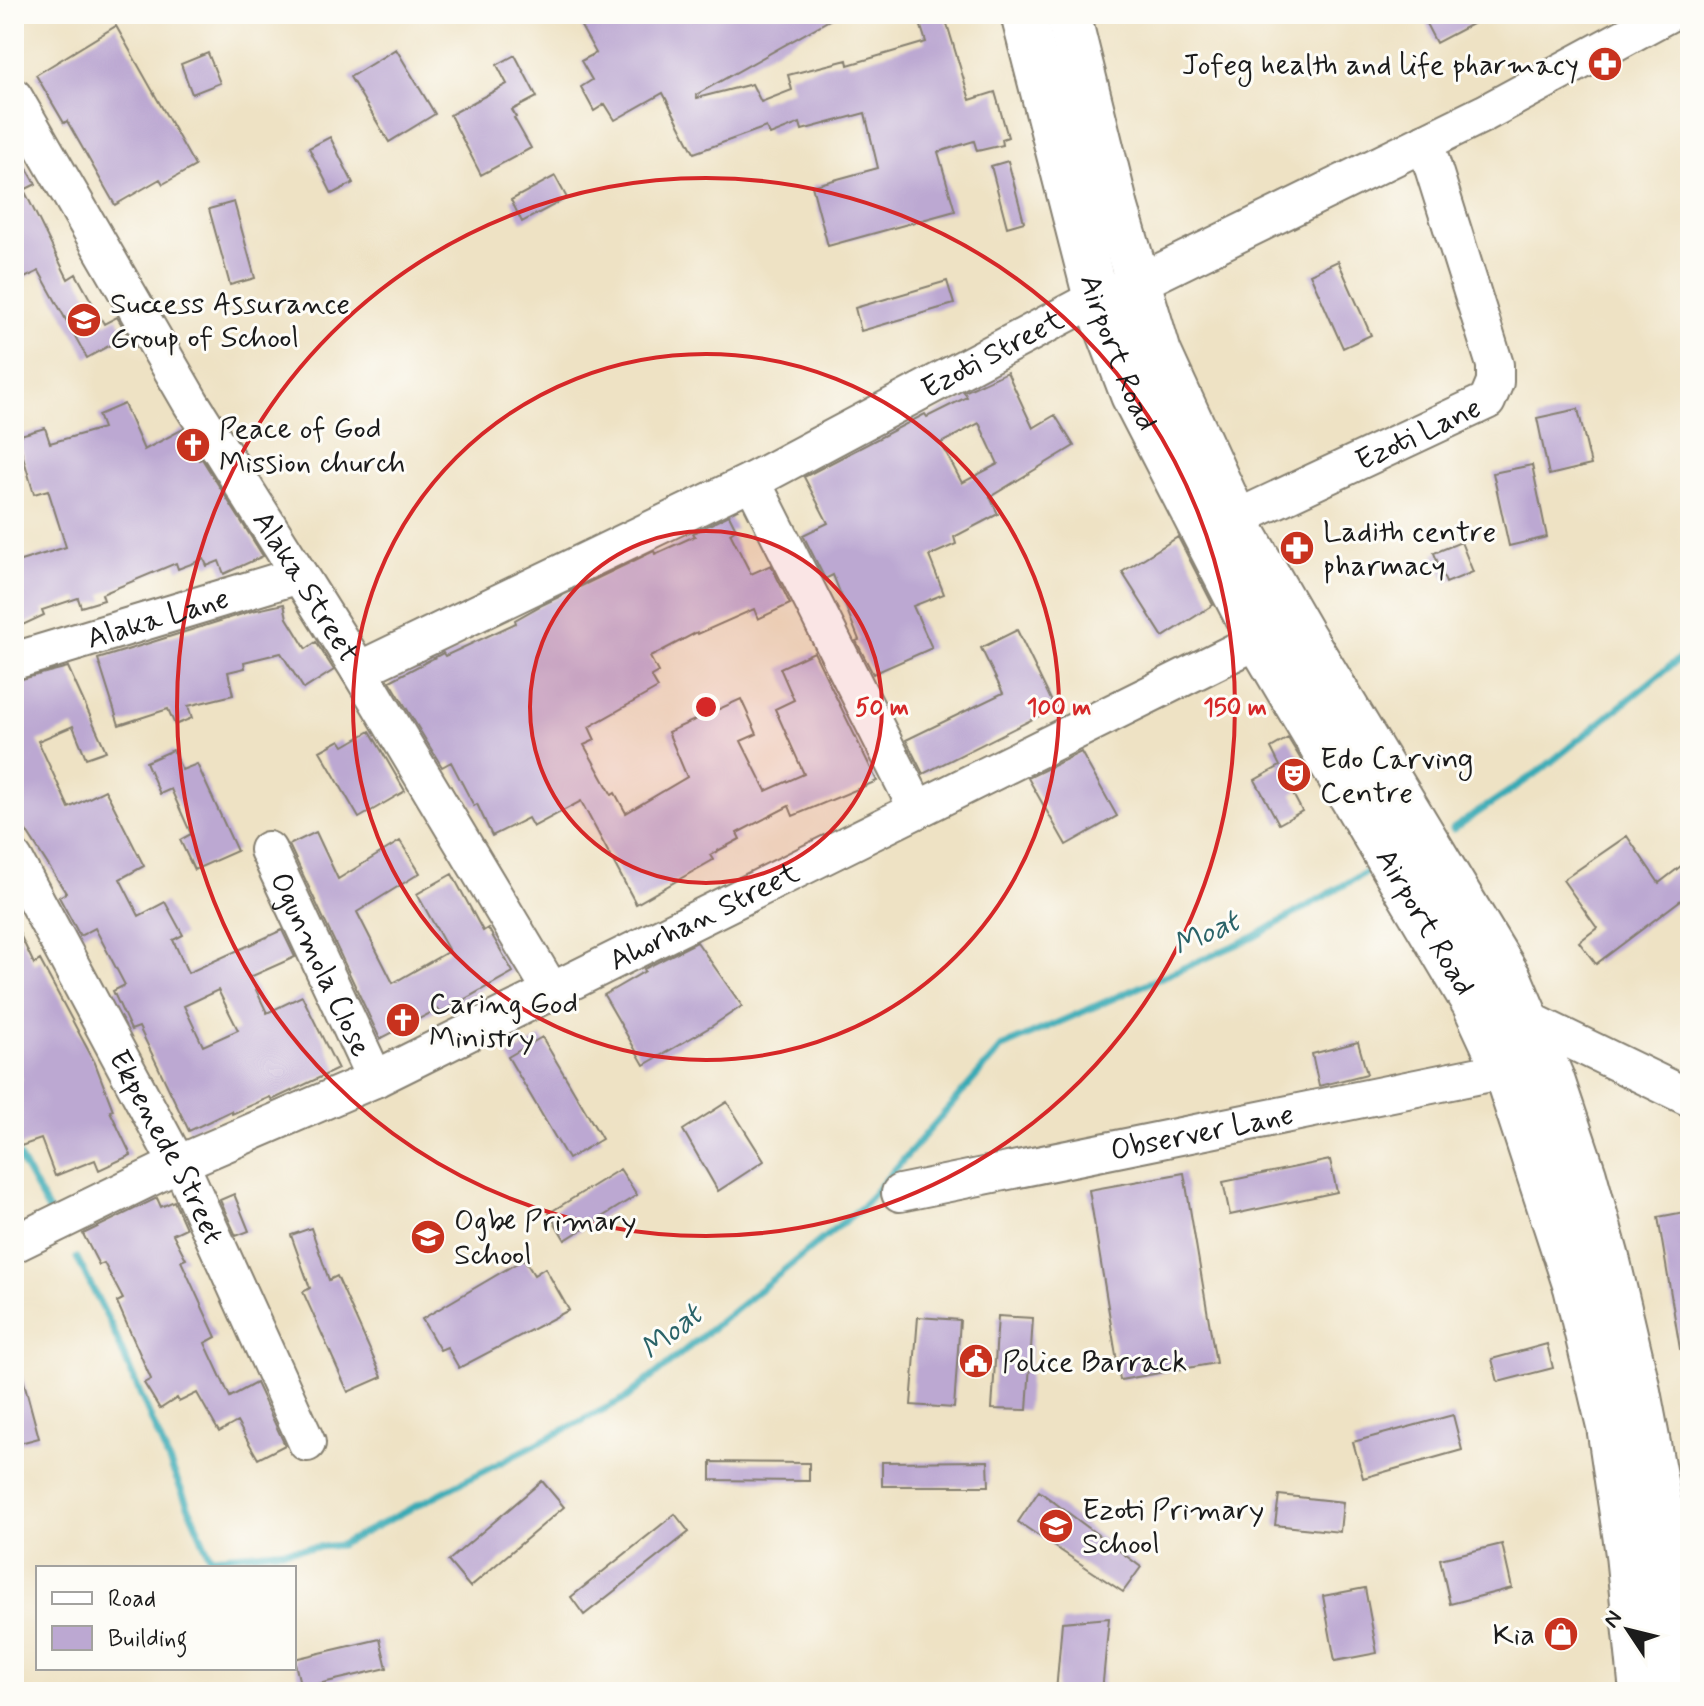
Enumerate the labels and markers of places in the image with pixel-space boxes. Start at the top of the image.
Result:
pharmacy icon: Jofeg health and life pharmacy [1586,45,1624,83]
place label: Jofeg health and life pharmacy [1182,46,1579,87]
place label: Success Assurance Group of School [110,285,350,358]
school or university icon: Success Assurance Group of School [65,301,103,339]
place label: Peace of God Mission church [219,410,405,483]
church icon: Peace of God Mission church [174,426,212,464]
place label: Ladith centre pharmacy [1323,513,1496,586]
pharmacy icon: Ladith centre pharmacy [1278,529,1316,567]
centre of rings [692,693,720,721]
place label: Edo Carving Centre [1320,740,1473,813]
theatre icon: Edo Carving Centre [1275,756,1313,794]
place label: Caring God Ministry [429,985,578,1058]
church icon: Caring God Ministry [384,1001,422,1039]
place label: Ogbe Primary School [454,1202,637,1275]
school or university icon: Ogbe Primary School [409,1218,447,1256]
public building icon: Police Barrack [957,1342,995,1380]
place label: Police Barrack [1002,1343,1187,1382]
place label: Ezoti Primary School [1082,1491,1264,1564]
school or university icon: Ezoti Primary School [1037,1507,1075,1545]
shop icon: Kia [1542,1615,1580,1653]
place label: Kia [1492,1616,1535,1655]

